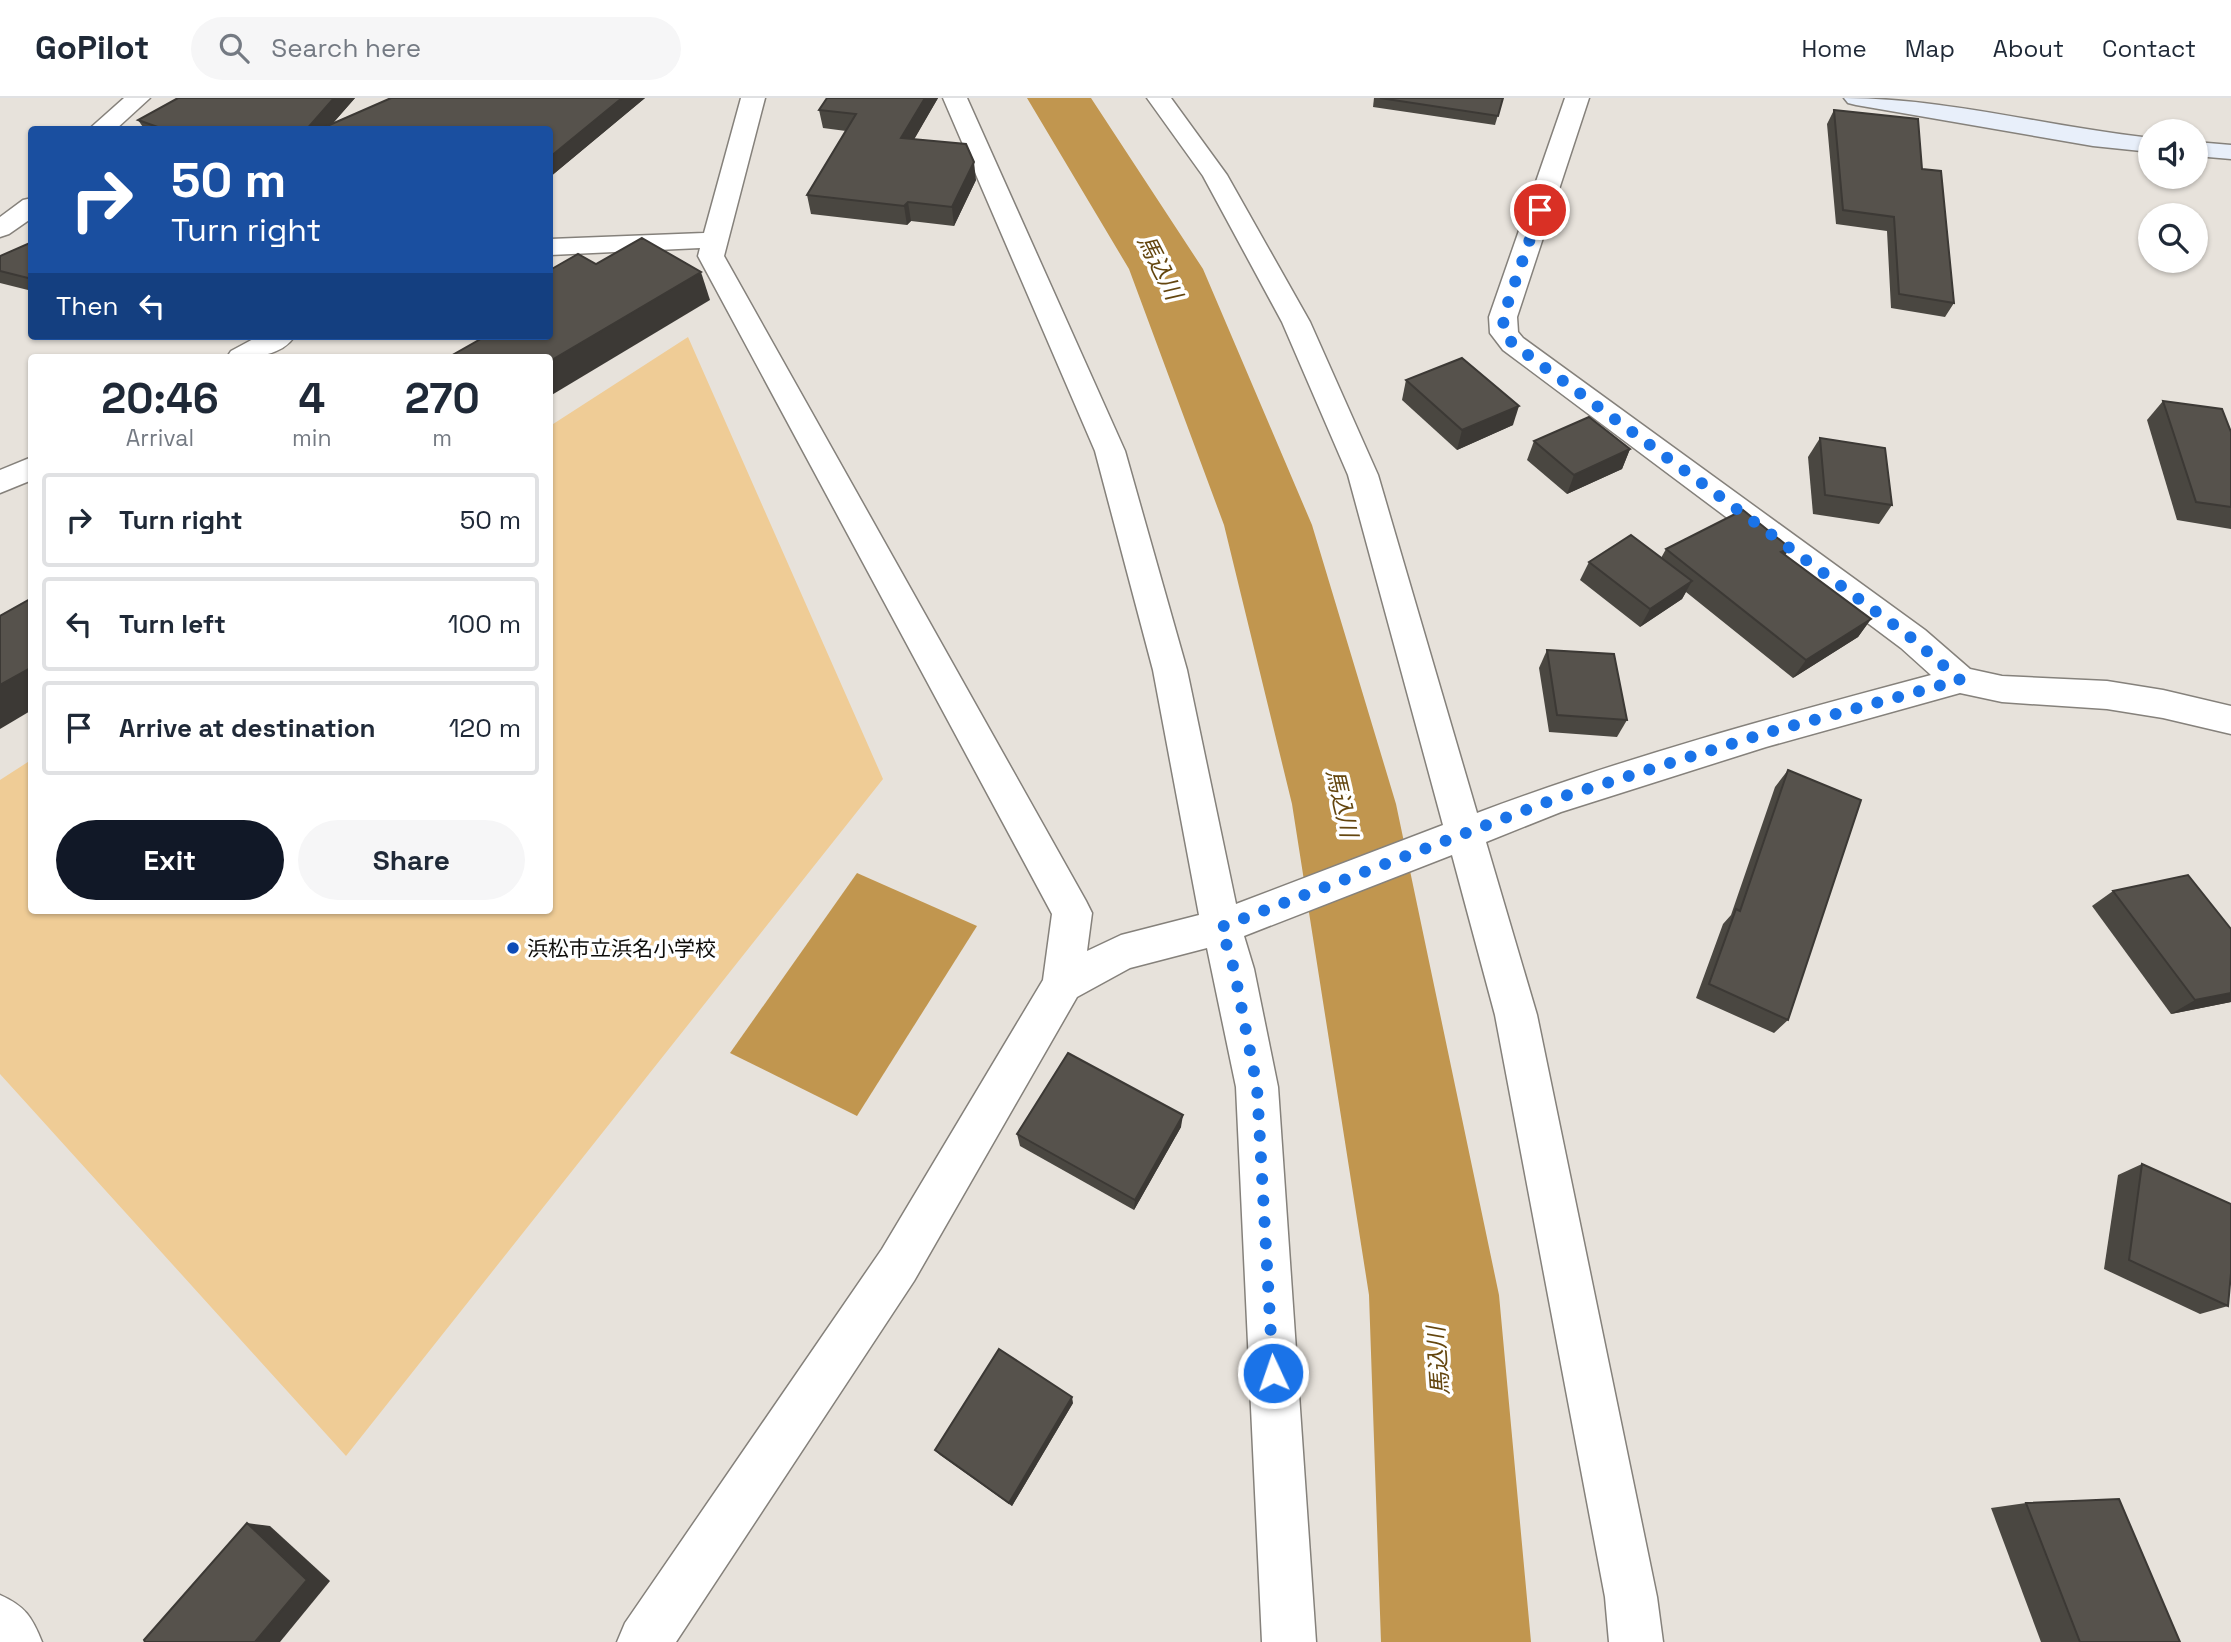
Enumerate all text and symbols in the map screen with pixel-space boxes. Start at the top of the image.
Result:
search box [191,17,681,80]
text: GoPilot [35,27,149,69]
icon: search [215,29,253,67]
text: Search here [271,31,421,65]
text: Home [1801,33,1867,64]
text: Map [1905,33,1955,64]
text: About [1993,33,2064,64]
text: Contact [2102,33,2196,64]
map controls [2138,119,2208,273]
button: sound [2138,119,2208,189]
text: 50 m [171,149,286,211]
icon: right [56,154,147,245]
pin [1510,180,1570,240]
icon: arrive [1521,191,1559,229]
button: search [2138,203,2208,273]
text: Turn right [171,210,321,250]
water label: 馬込川 [1131,229,1190,307]
icon: left [133,287,171,325]
text: Then [56,289,119,323]
text: 20:46 [101,372,219,425]
text: 4 [298,372,325,425]
text: 270 [405,372,480,425]
text: Arrival [126,423,194,453]
text: min [292,423,332,453]
text: m [432,423,452,453]
icon: right [60,501,98,539]
text: Turn right [119,503,243,537]
text: 50 m [460,503,521,537]
icon: left [60,605,98,643]
text: Turn left [119,607,226,641]
text: 100 m [448,607,521,641]
icon: arrive [60,709,98,747]
text: Arrive at destination [119,711,376,745]
text: 120 m [449,711,521,745]
water label: 馬込川 [1320,766,1365,843]
button: Exit [56,820,284,900]
button: Share [298,820,525,900]
place label: 浜松市立浜名小学校 [527,935,716,962]
marker: 浜松市立浜名小学校 [505,940,521,956]
water label: 馬込川 [1420,1323,1455,1396]
position arrow [1236,1336,1310,1410]

